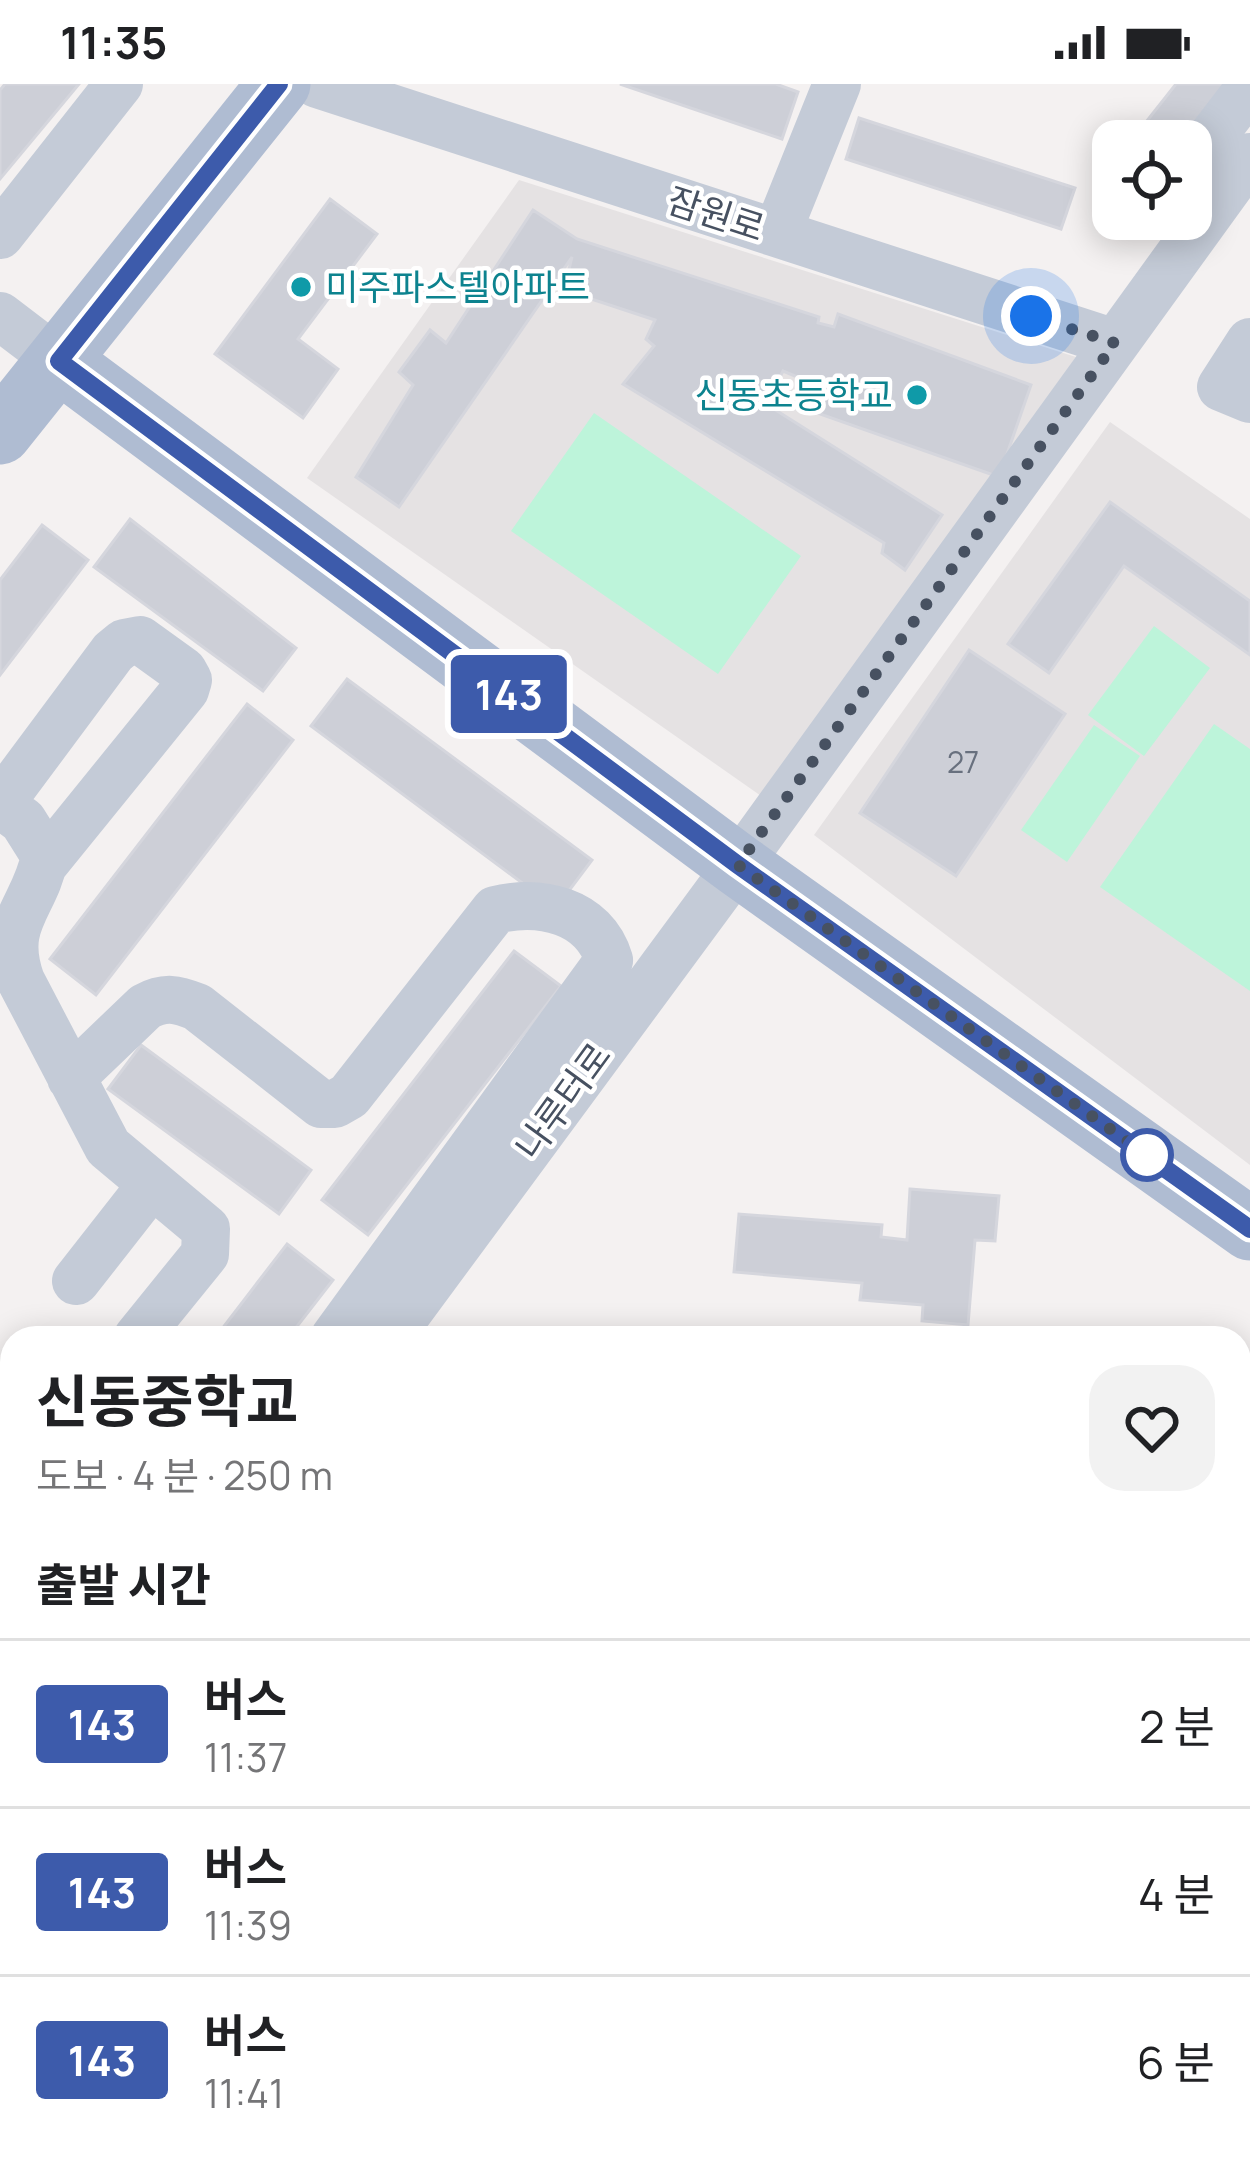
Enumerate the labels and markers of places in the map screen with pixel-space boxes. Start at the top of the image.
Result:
place label: 미주파스텔아파트 [325,262,590,311]
marker: 미주파스텔아파트 [288,274,314,300]
place label: 신동초등학교 [694,370,893,419]
marker: 신동초등학교 [904,382,930,408]
unlabelled marker [1122,1130,1172,1180]

